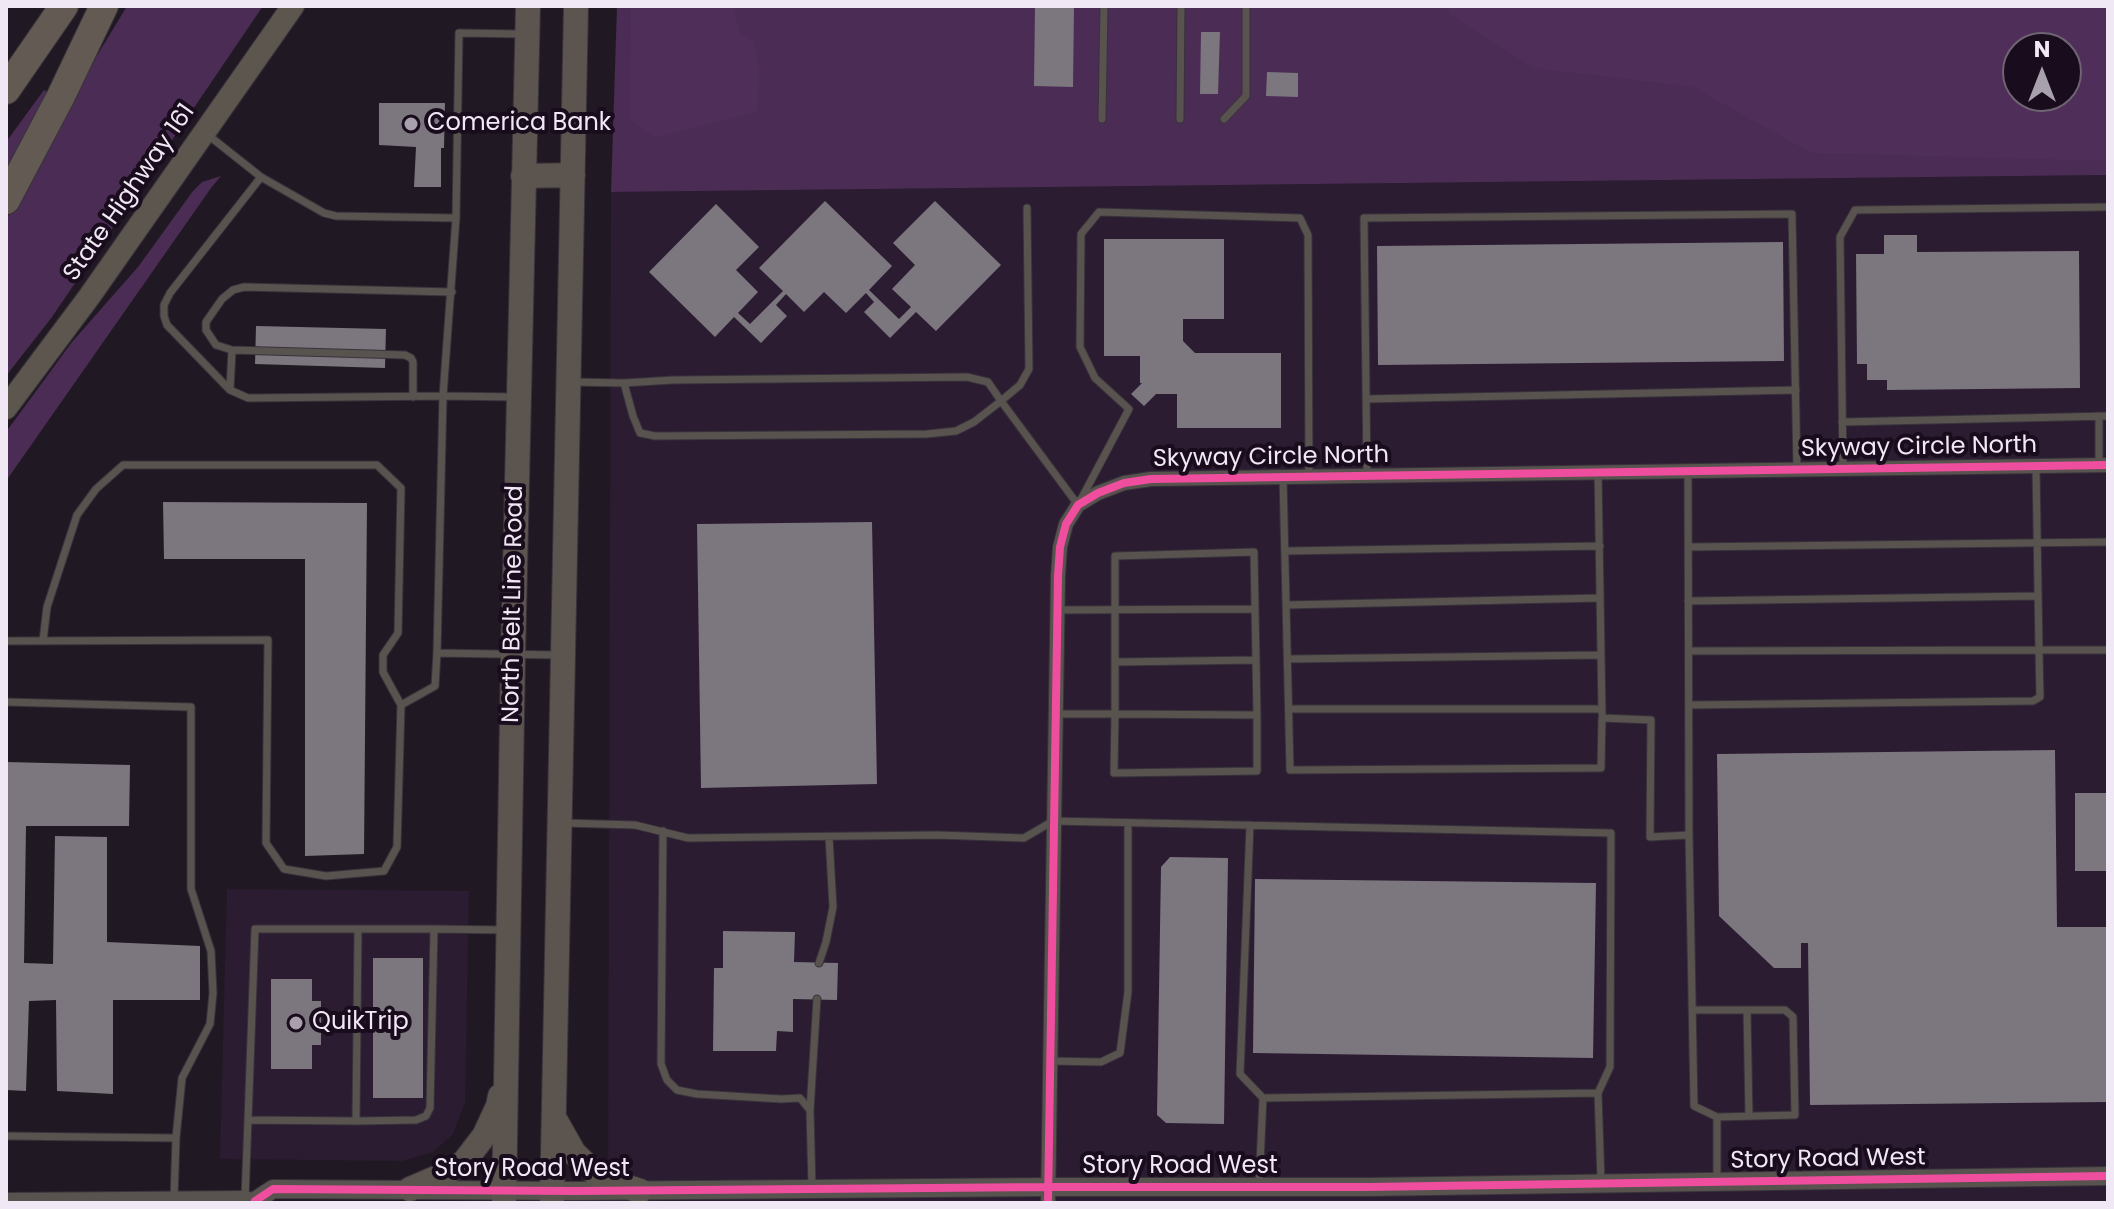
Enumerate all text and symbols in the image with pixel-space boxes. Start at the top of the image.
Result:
north arrow [2002,32,2082,112]
text: N [2034,34,2050,65]
street label: State Highway 161 [58,99,202,287]
place label: Comerica Bank [427,110,611,138]
marker: Comerica Bank [402,115,420,133]
street label: Skyway Circle North [1801,432,2037,464]
street label: Skyway Circle North [1153,442,1389,474]
street label: North Belt Line Road [498,485,530,723]
place label: QuikTrip [312,1009,409,1037]
marker: QuikTrip [287,1014,305,1032]
street label: Story Road West [1730,1144,1926,1176]
street label: Story Road West [1082,1153,1278,1181]
street label: Story Road West [434,1156,630,1184]

